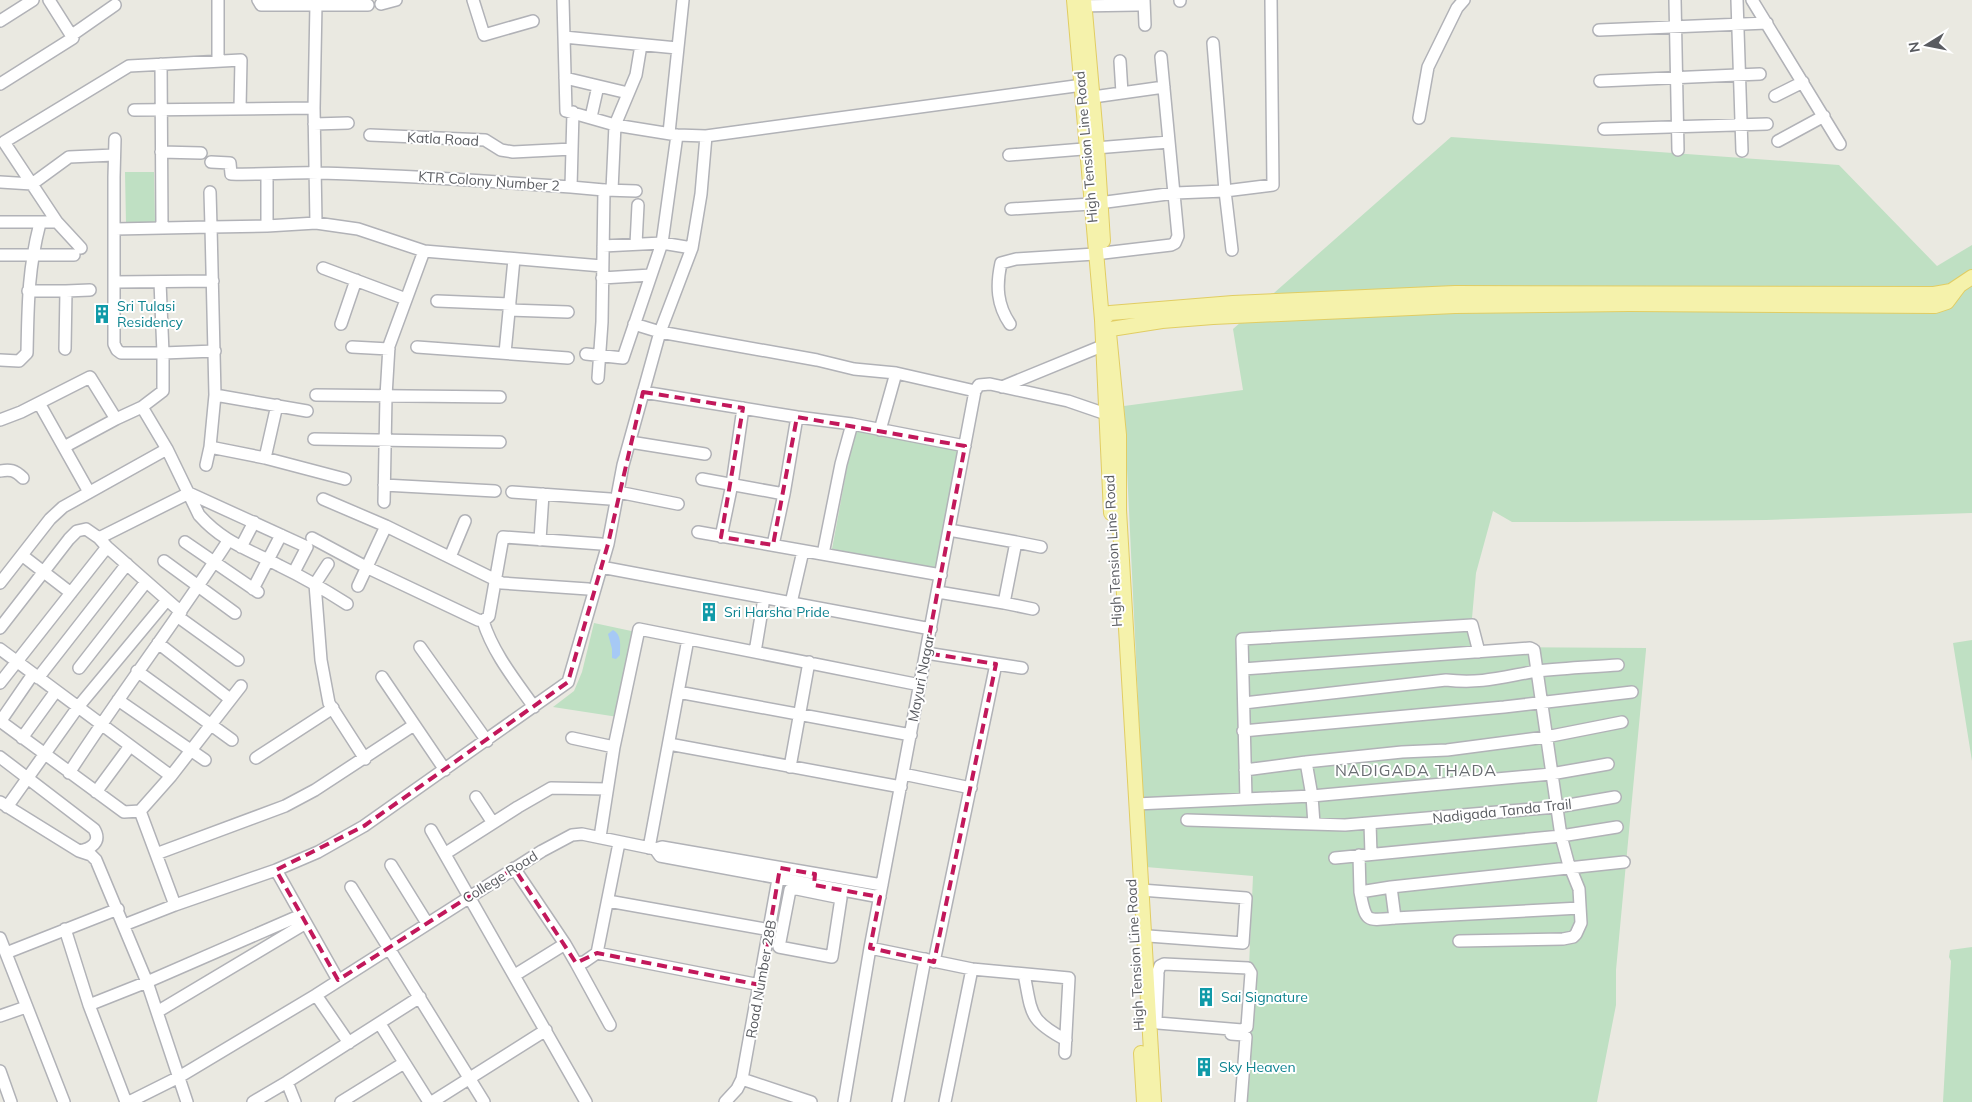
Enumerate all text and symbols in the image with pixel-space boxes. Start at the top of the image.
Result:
north arrow [1902,20,1952,70]
text: N [1904,40,1924,54]
street label: High Tension Line Road [1070,70,1102,224]
street label: Katla Road [407,128,479,150]
street label: KTR Colony Number 2 [418,167,560,195]
place label: Sri Tulasi Residency [117,297,184,331]
building icon: Sri Tulasi Residency [91,303,113,325]
street label: High Tension Line Road [1100,474,1126,628]
building icon: Sri Harsha Pride [698,601,720,623]
place label: Sri Harsha Pride [724,603,830,621]
street label: Mayuri Nagar [904,632,938,723]
district label: NADIGADA THADA [1335,760,1497,780]
street label: Nadigada Tanda Trail [1432,795,1572,827]
street label: College Road [459,847,541,907]
street label: High Tension Line Road [1122,878,1148,1032]
street label: Road Number 28B [742,918,780,1040]
building icon: Sai Signature [1195,986,1217,1008]
place label: Sai Signature [1221,988,1308,1006]
building icon: Sky Heaven [1193,1056,1215,1078]
place label: Sky Heaven [1219,1058,1296,1076]

